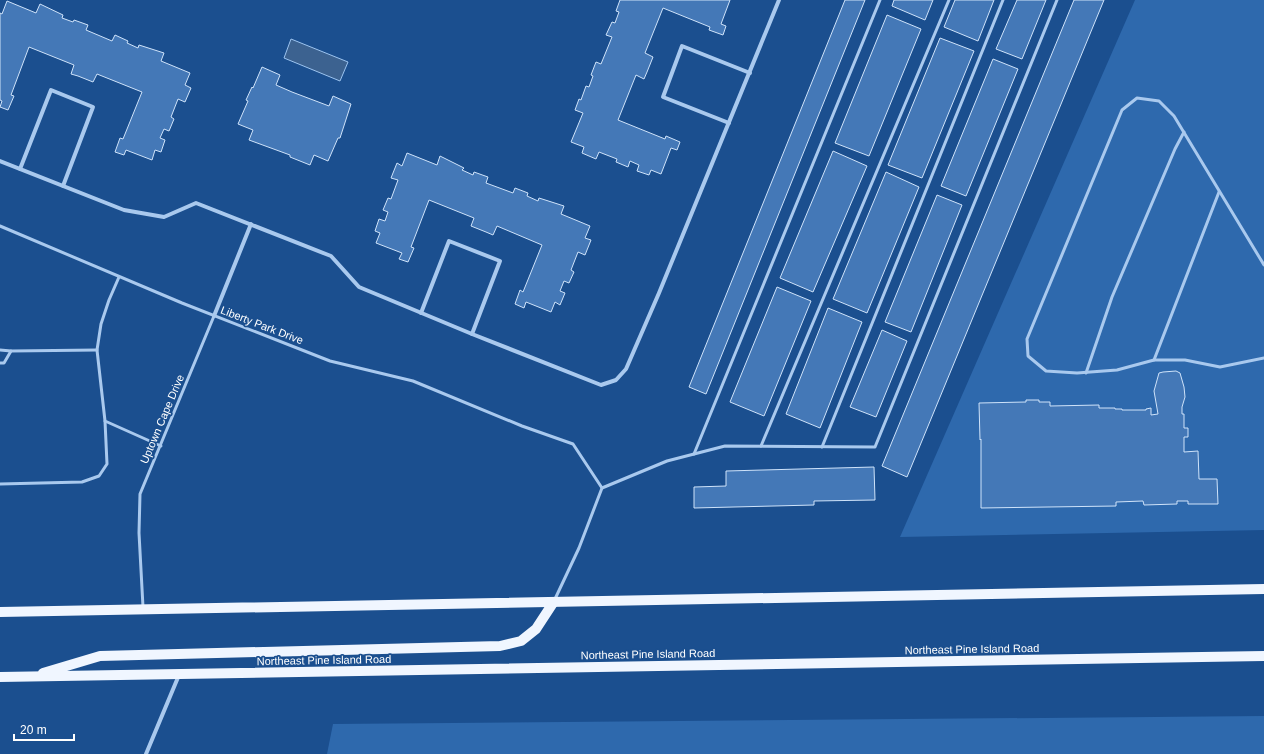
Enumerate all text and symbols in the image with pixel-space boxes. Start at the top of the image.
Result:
street label: Liberty Park Drive [219,304,305,346]
street label: Uptown Cape Drive [138,373,186,465]
street label: Northeast Pine Island Road [905,642,1039,656]
street label: Northeast Pine Island Road [581,647,715,661]
street label: Northeast Pine Island Road [257,653,391,667]
scale bar [14,716,74,742]
text: 20 m [20,723,47,737]

